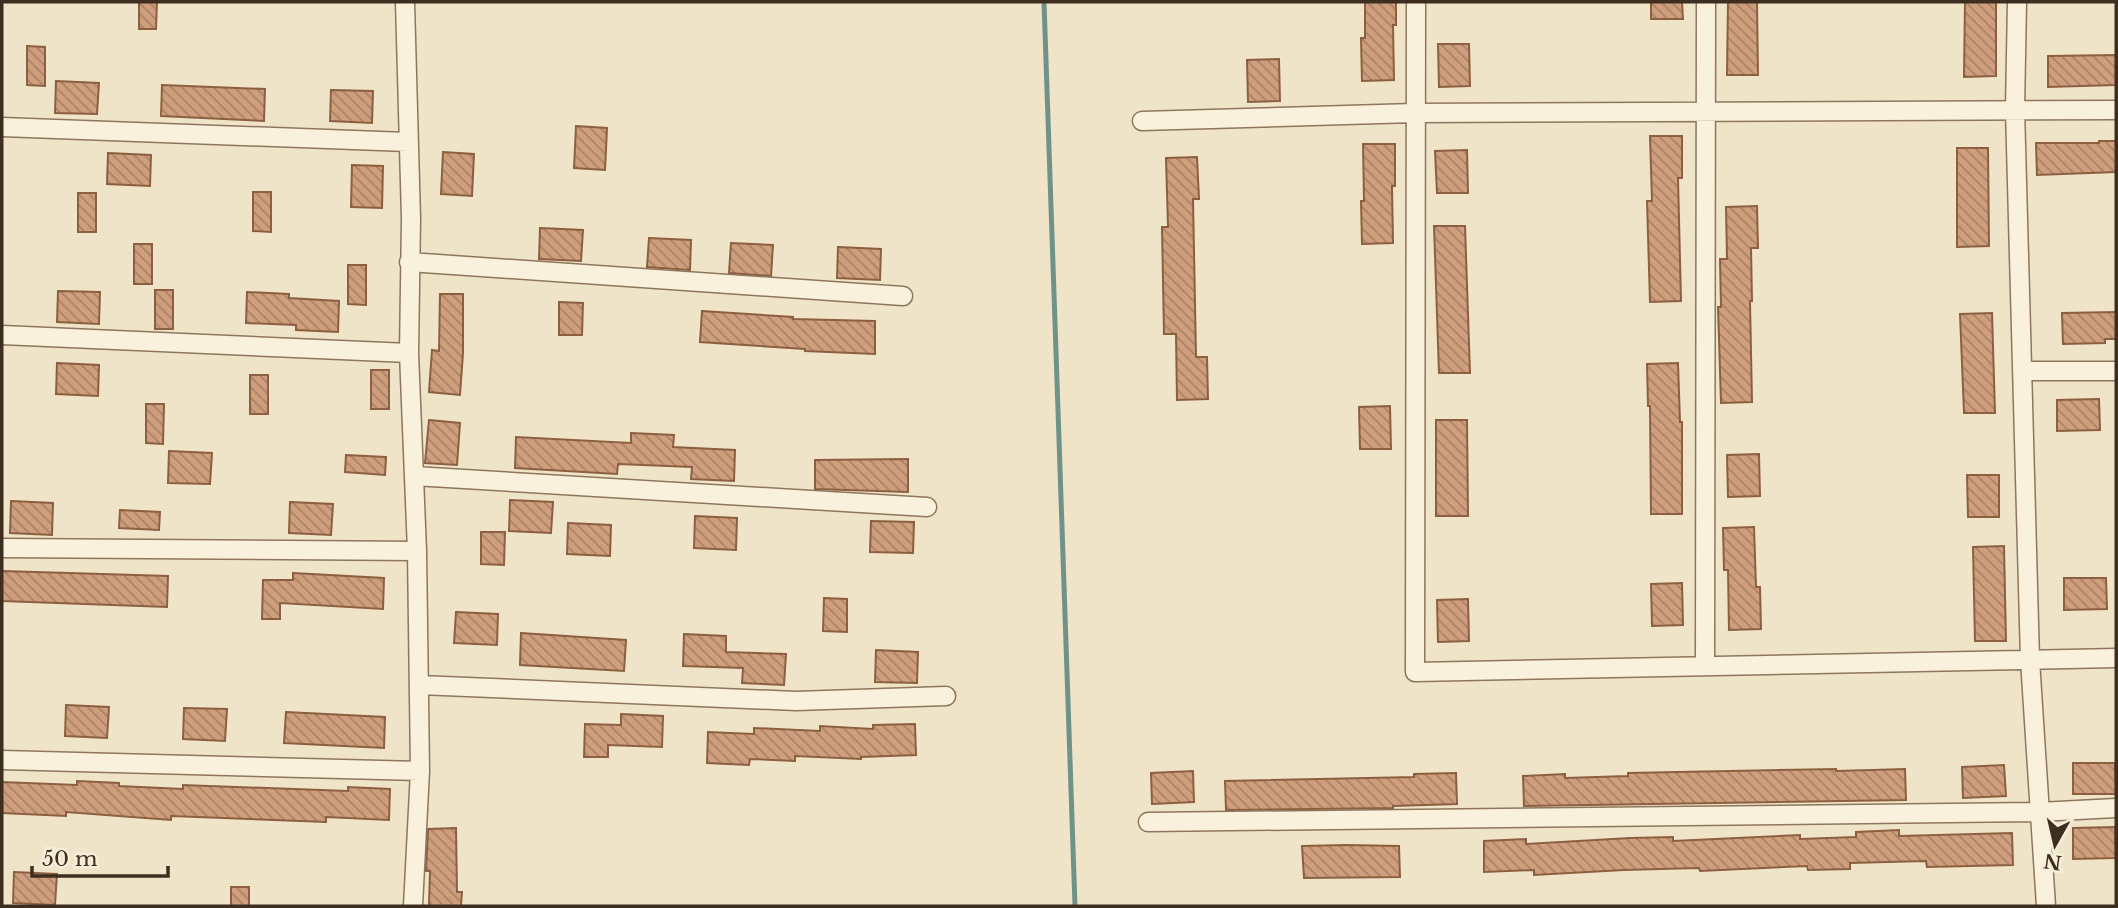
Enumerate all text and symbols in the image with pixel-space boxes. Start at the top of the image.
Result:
north arrow [2020,810,2090,880]
scale bar [32,834,168,878]
text: 50 m [42,846,98,872]
text: N [2042,849,2063,874]

